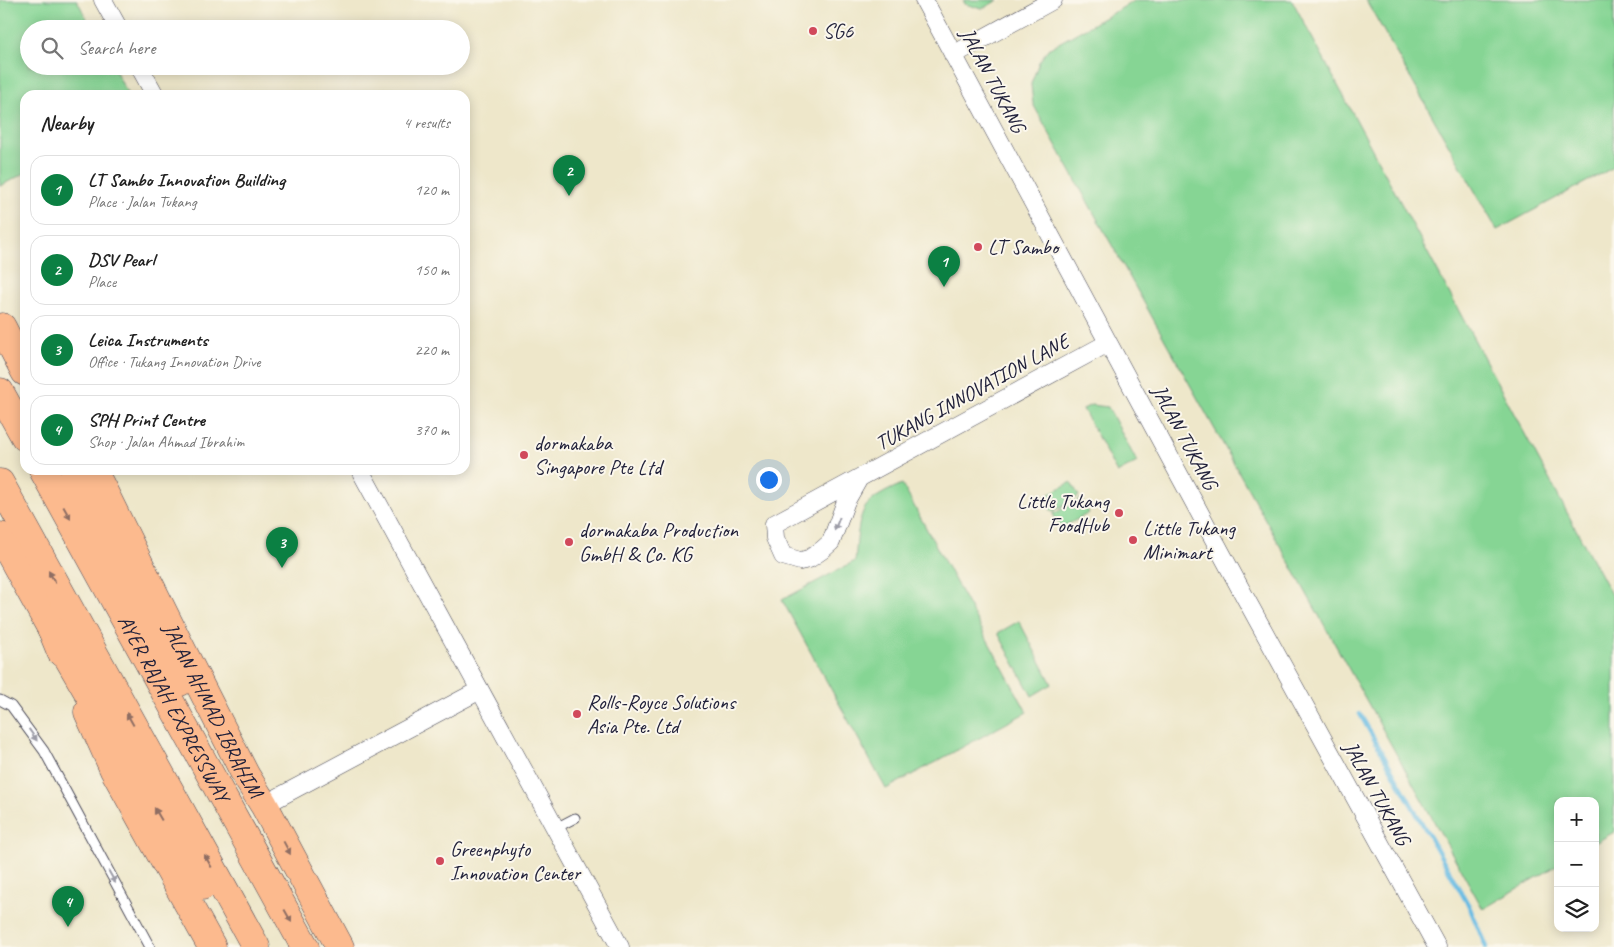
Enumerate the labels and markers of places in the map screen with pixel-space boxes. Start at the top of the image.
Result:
place label: SG6 [823,18,854,44]
marker: SG6 [807,25,819,37]
pin: 2 [553,155,585,196]
place label: LT Sambo [988,234,1061,260]
marker: LT Sambo [972,241,984,253]
pin: 1 [928,246,960,287]
place label: dormakaba Singapore Pte Ltd [534,430,665,480]
marker: dormakaba Singapore Pte Ltd [518,449,530,461]
place label: Little Tukang FoodHub [1017,488,1111,538]
marker: Little Tukang FoodHub [1113,507,1125,519]
place label: Little Tukang Minimart [1143,515,1236,565]
place label: dormakaba Production GmbH & Co. KG [579,517,738,567]
pin: 3 [266,527,298,568]
marker: Little Tukang Minimart [1127,534,1139,546]
marker: dormakaba Production GmbH & Co. KG [563,536,575,548]
place label: Rolls-Royce Solutions Asia Pte. Ltd [587,689,737,739]
marker: Rolls-Royce Solutions Asia Pte. Ltd [571,708,583,720]
place label: Greenphyto Innovation Center [450,836,582,886]
marker: Greenphyto Innovation Center [434,855,446,867]
pin: 4 [52,886,84,927]

